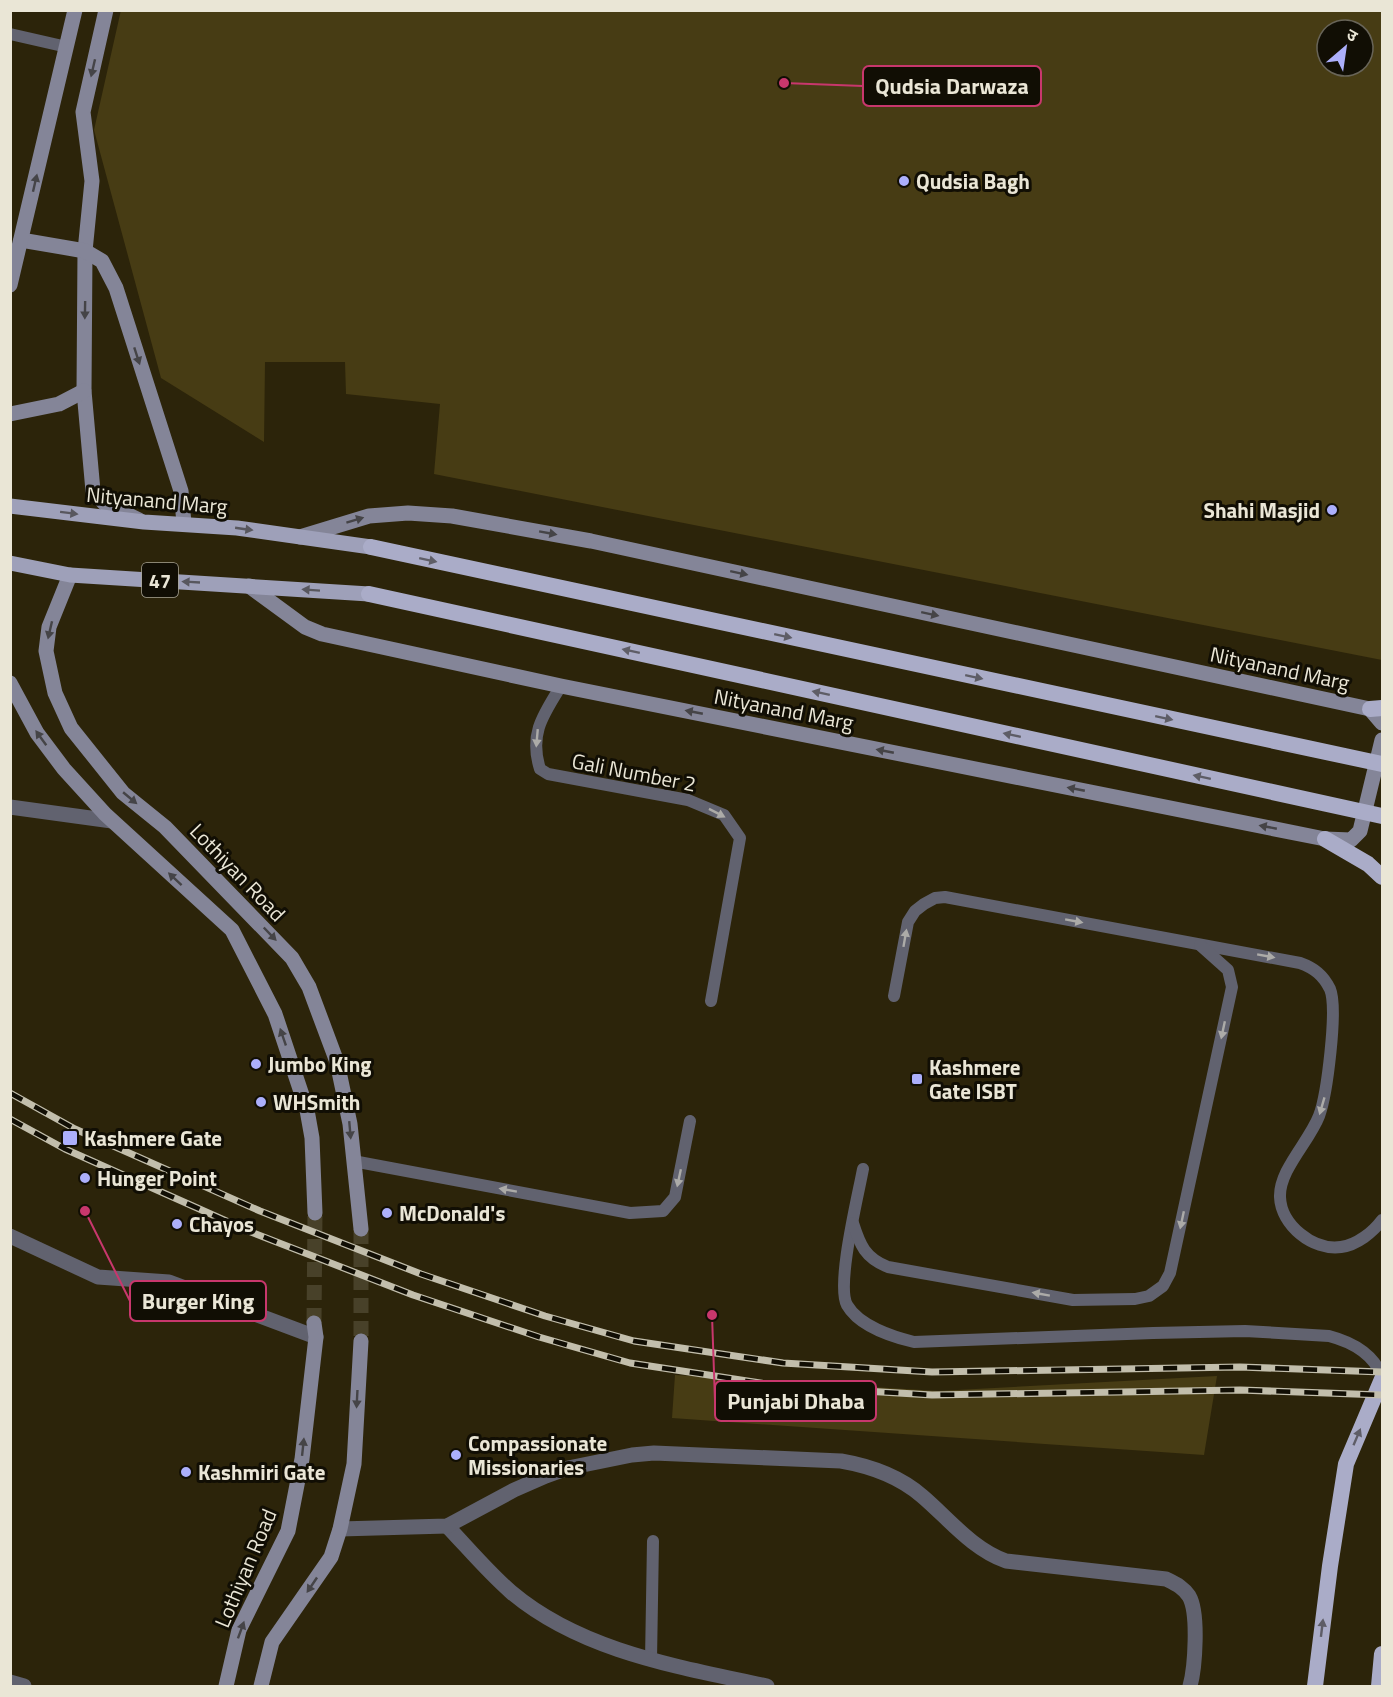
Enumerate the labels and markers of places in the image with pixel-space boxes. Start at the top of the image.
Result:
callout: Qudsia Darwaza [863,66,1041,106]
place label: Qudsia Bagh [916,165,1030,197]
marker: Qudsia Bagh [897,174,911,188]
place label: Shahi Masjid [1204,494,1320,526]
marker: Shahi Masjid [1325,503,1339,517]
place label: Jumbo King [268,1048,372,1080]
place label: Kashmere Gate ISBT [929,1051,1020,1107]
marker: Jumbo King [249,1057,263,1071]
marker: Kashmere Gate ISBT [910,1072,924,1086]
place label: WHSmith [273,1086,360,1118]
marker: WHSmith [254,1095,268,1109]
place label: Kashmere Gate [84,1122,222,1154]
marker: Kashmere Gate [61,1129,79,1147]
place label: Hunger Point [97,1162,217,1194]
marker: Hunger Point [78,1171,92,1185]
place label: McDonald's [399,1197,505,1229]
marker: McDonald's [380,1206,394,1220]
place label: Chayos [189,1208,254,1240]
marker: Chayos [170,1217,184,1231]
callout: Burger King [130,1281,266,1321]
callout: Punjabi Dhaba [715,1381,876,1421]
place label: Compassionate Missionaries [468,1427,607,1483]
marker: Compassionate Missionaries [449,1448,463,1462]
place label: Kashmiri Gate [198,1456,325,1488]
marker: Kashmiri Gate [179,1465,193,1479]

